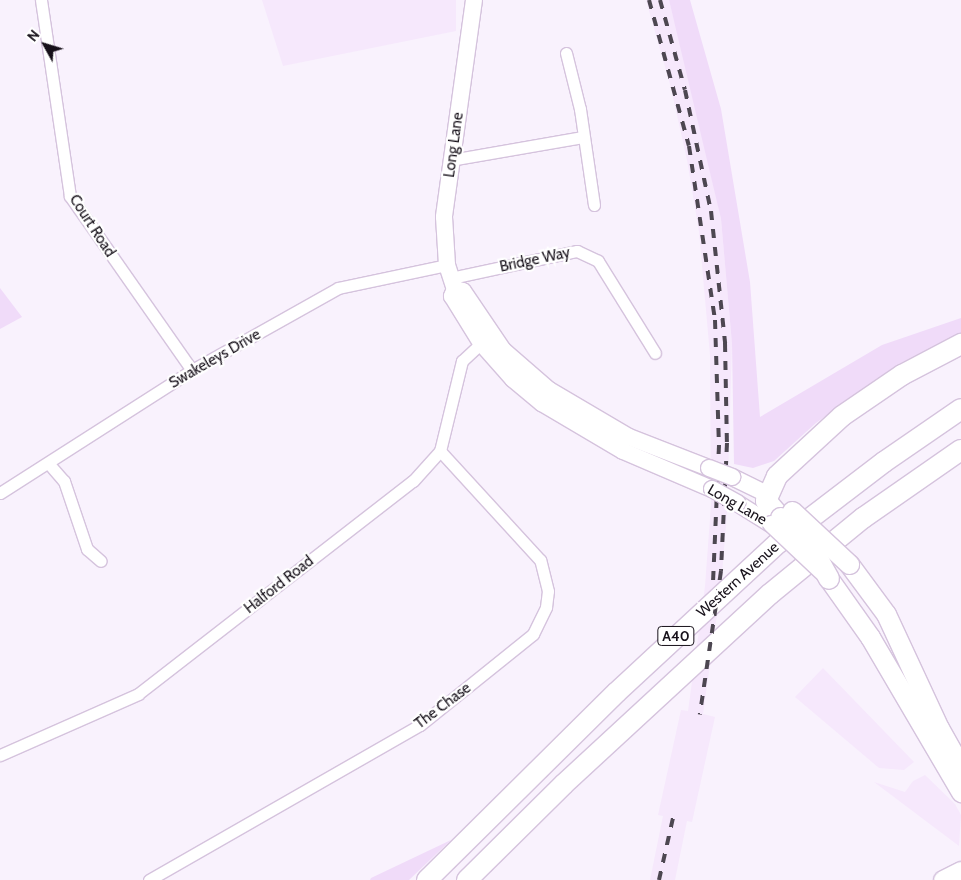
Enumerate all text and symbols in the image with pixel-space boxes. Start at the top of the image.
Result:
north arrow [20,20,70,70]
text: N [23,26,43,45]
street label: Long Lane [441,111,467,179]
street label: Court Road [65,191,119,261]
street label: Bridge Way [498,244,572,276]
street label: Swakeleys Drive [166,326,264,392]
street label: Long Lane [704,481,770,529]
street label: Western Avenue [693,538,783,622]
street label: Halford Road [241,552,317,618]
road number: A40 [657,624,695,648]
street label: The Chase [411,679,475,733]

